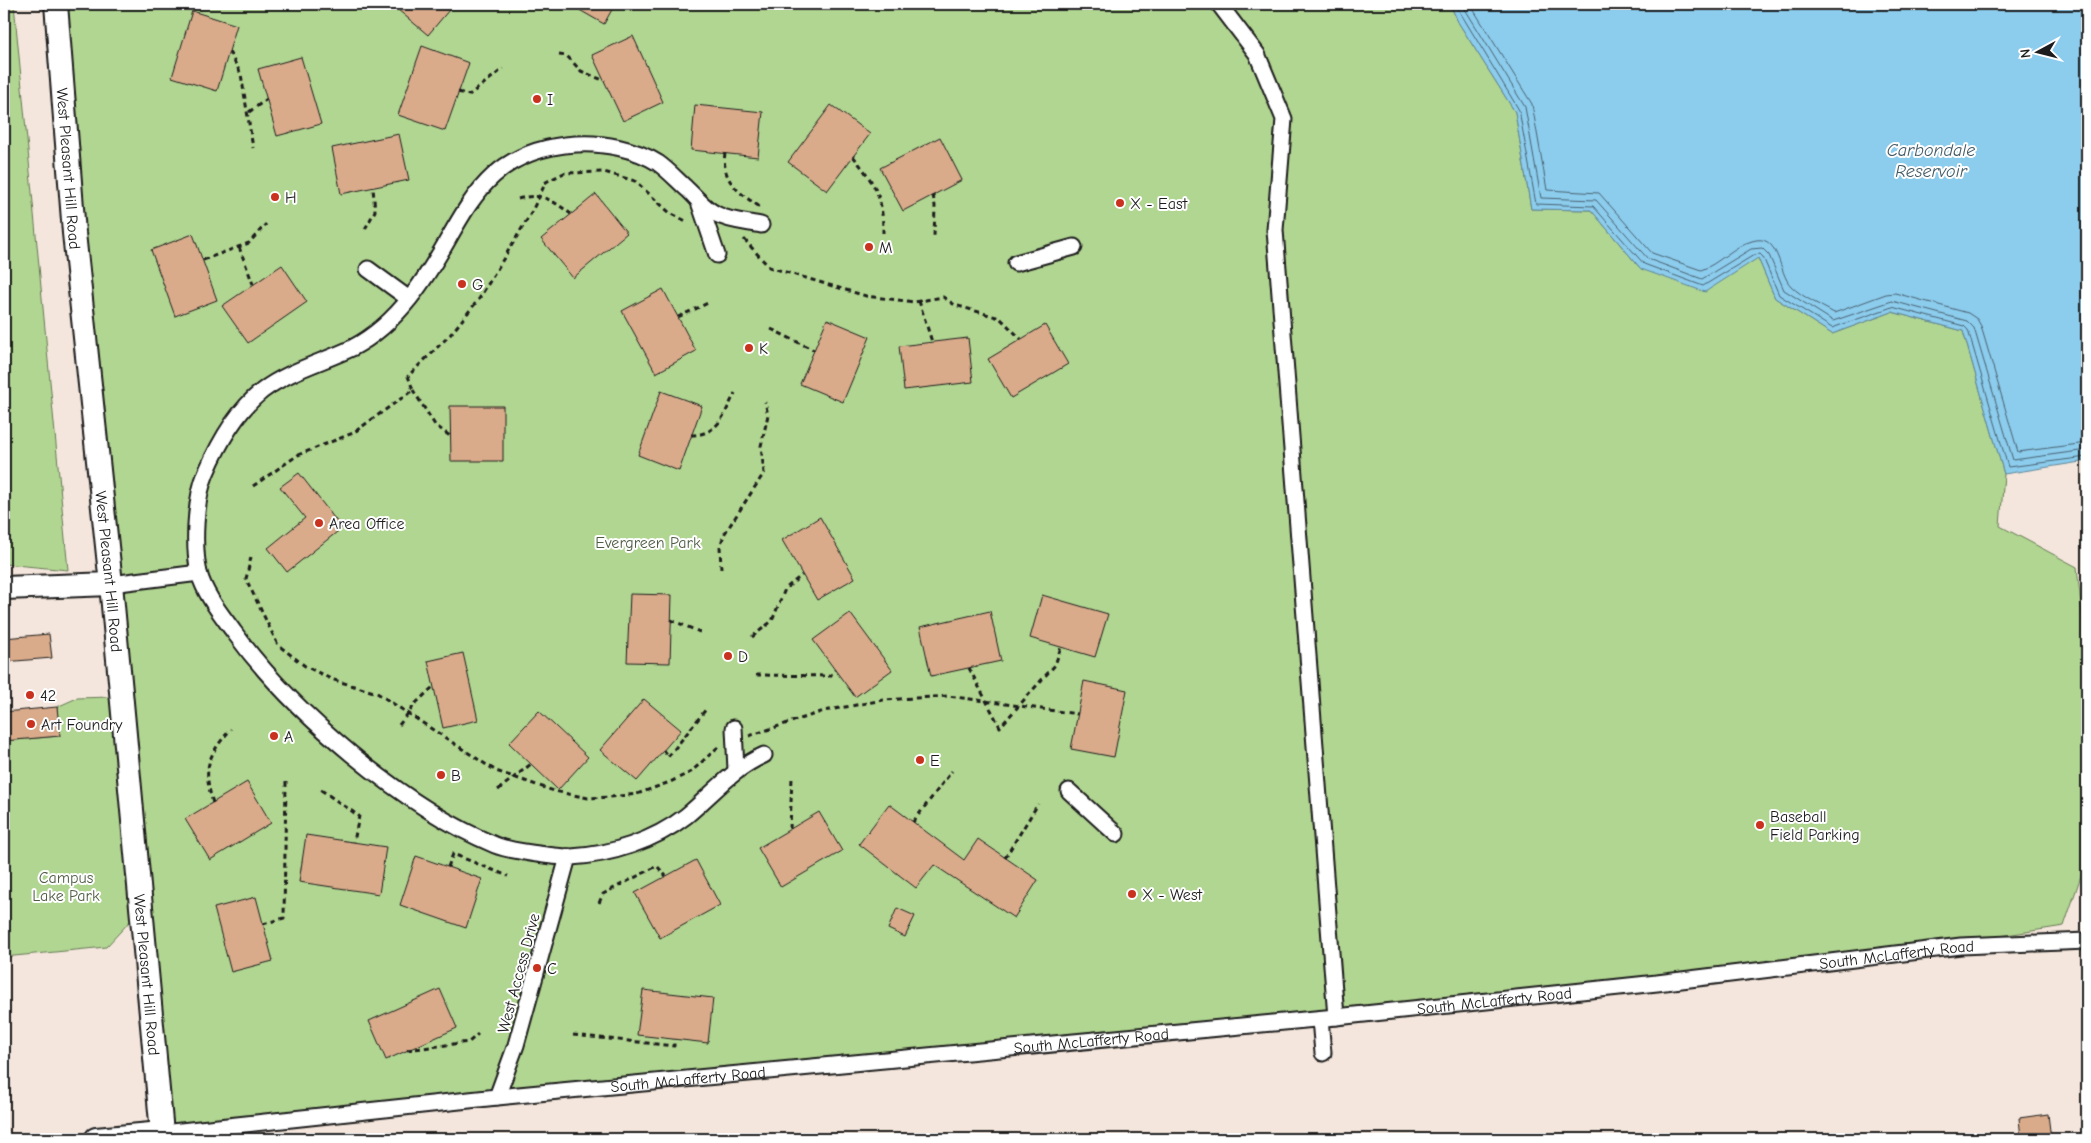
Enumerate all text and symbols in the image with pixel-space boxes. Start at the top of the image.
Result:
north arrow [2014,28,2064,78]
text: N [2017,48,2035,59]
street label: West Pleasant Hill Road [53,87,84,250]
place label: I [547,91,553,109]
marker: I [531,93,543,105]
water label: Carbondale Reservoir [1887,140,1975,182]
place label: H [285,189,297,207]
marker: H [269,191,281,203]
place label: X - East [1130,195,1188,213]
marker: X - East [1114,197,1126,209]
place label: M [879,239,892,257]
marker: M [863,241,875,253]
place label: G [472,276,483,294]
marker: G [456,278,468,290]
place label: K [759,340,768,358]
marker: K [743,342,755,354]
street label: West Pleasant Hill Road [91,490,125,653]
place label: Area Office [329,515,405,533]
marker: Area Office [313,517,325,529]
park label: Evergreen Park [595,534,701,552]
place label: D [738,648,748,666]
marker: D [722,650,734,662]
place label: 42 [40,687,56,705]
marker: 42 [24,689,36,701]
place label: Art Foundry [41,716,123,734]
marker: Art Foundry [25,718,37,730]
place label: A [284,728,293,746]
marker: A [268,730,280,742]
place label: E [930,752,940,770]
marker: E [914,754,926,766]
place label: B [451,767,461,785]
marker: B [435,769,447,781]
place label: Baseball Field Parking [1770,808,1860,844]
marker: Baseball Field Parking [1754,819,1766,831]
park label: Campus Lake Park [32,869,100,905]
place label: X - West [1142,886,1203,904]
marker: X - West [1126,888,1138,900]
street label: West Pleasant Hill Road [130,893,163,1056]
street label: West Access Drive [494,911,544,1035]
street label: South McLafferty Road [1818,937,1974,973]
place label: C [547,960,557,978]
marker: C [531,962,543,974]
street label: South McLafferty Road [1416,984,1573,1018]
street label: South McLafferty Road [1013,1025,1170,1058]
street label: South McLafferty Road [610,1063,767,1096]

